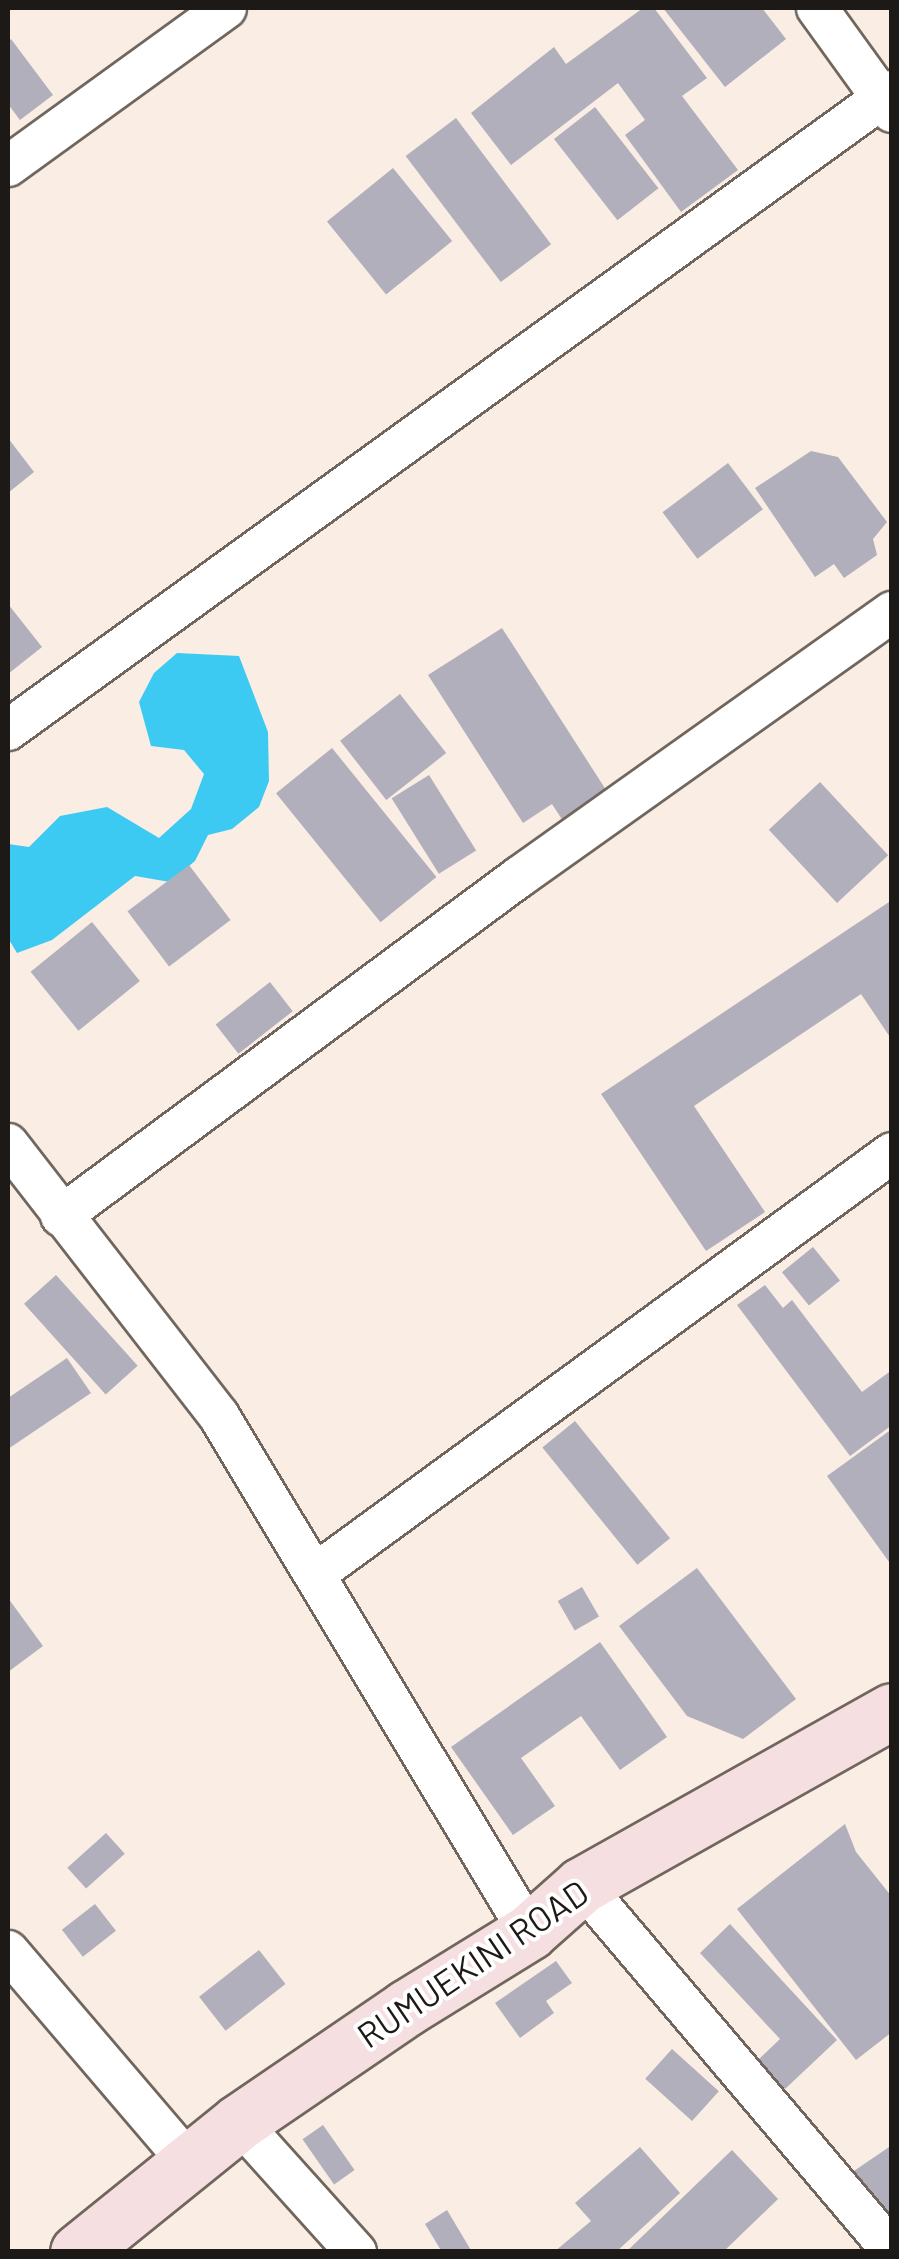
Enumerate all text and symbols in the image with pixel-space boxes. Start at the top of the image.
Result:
street label: RUMUEKINI ROAD [349,1870,595,2056]

